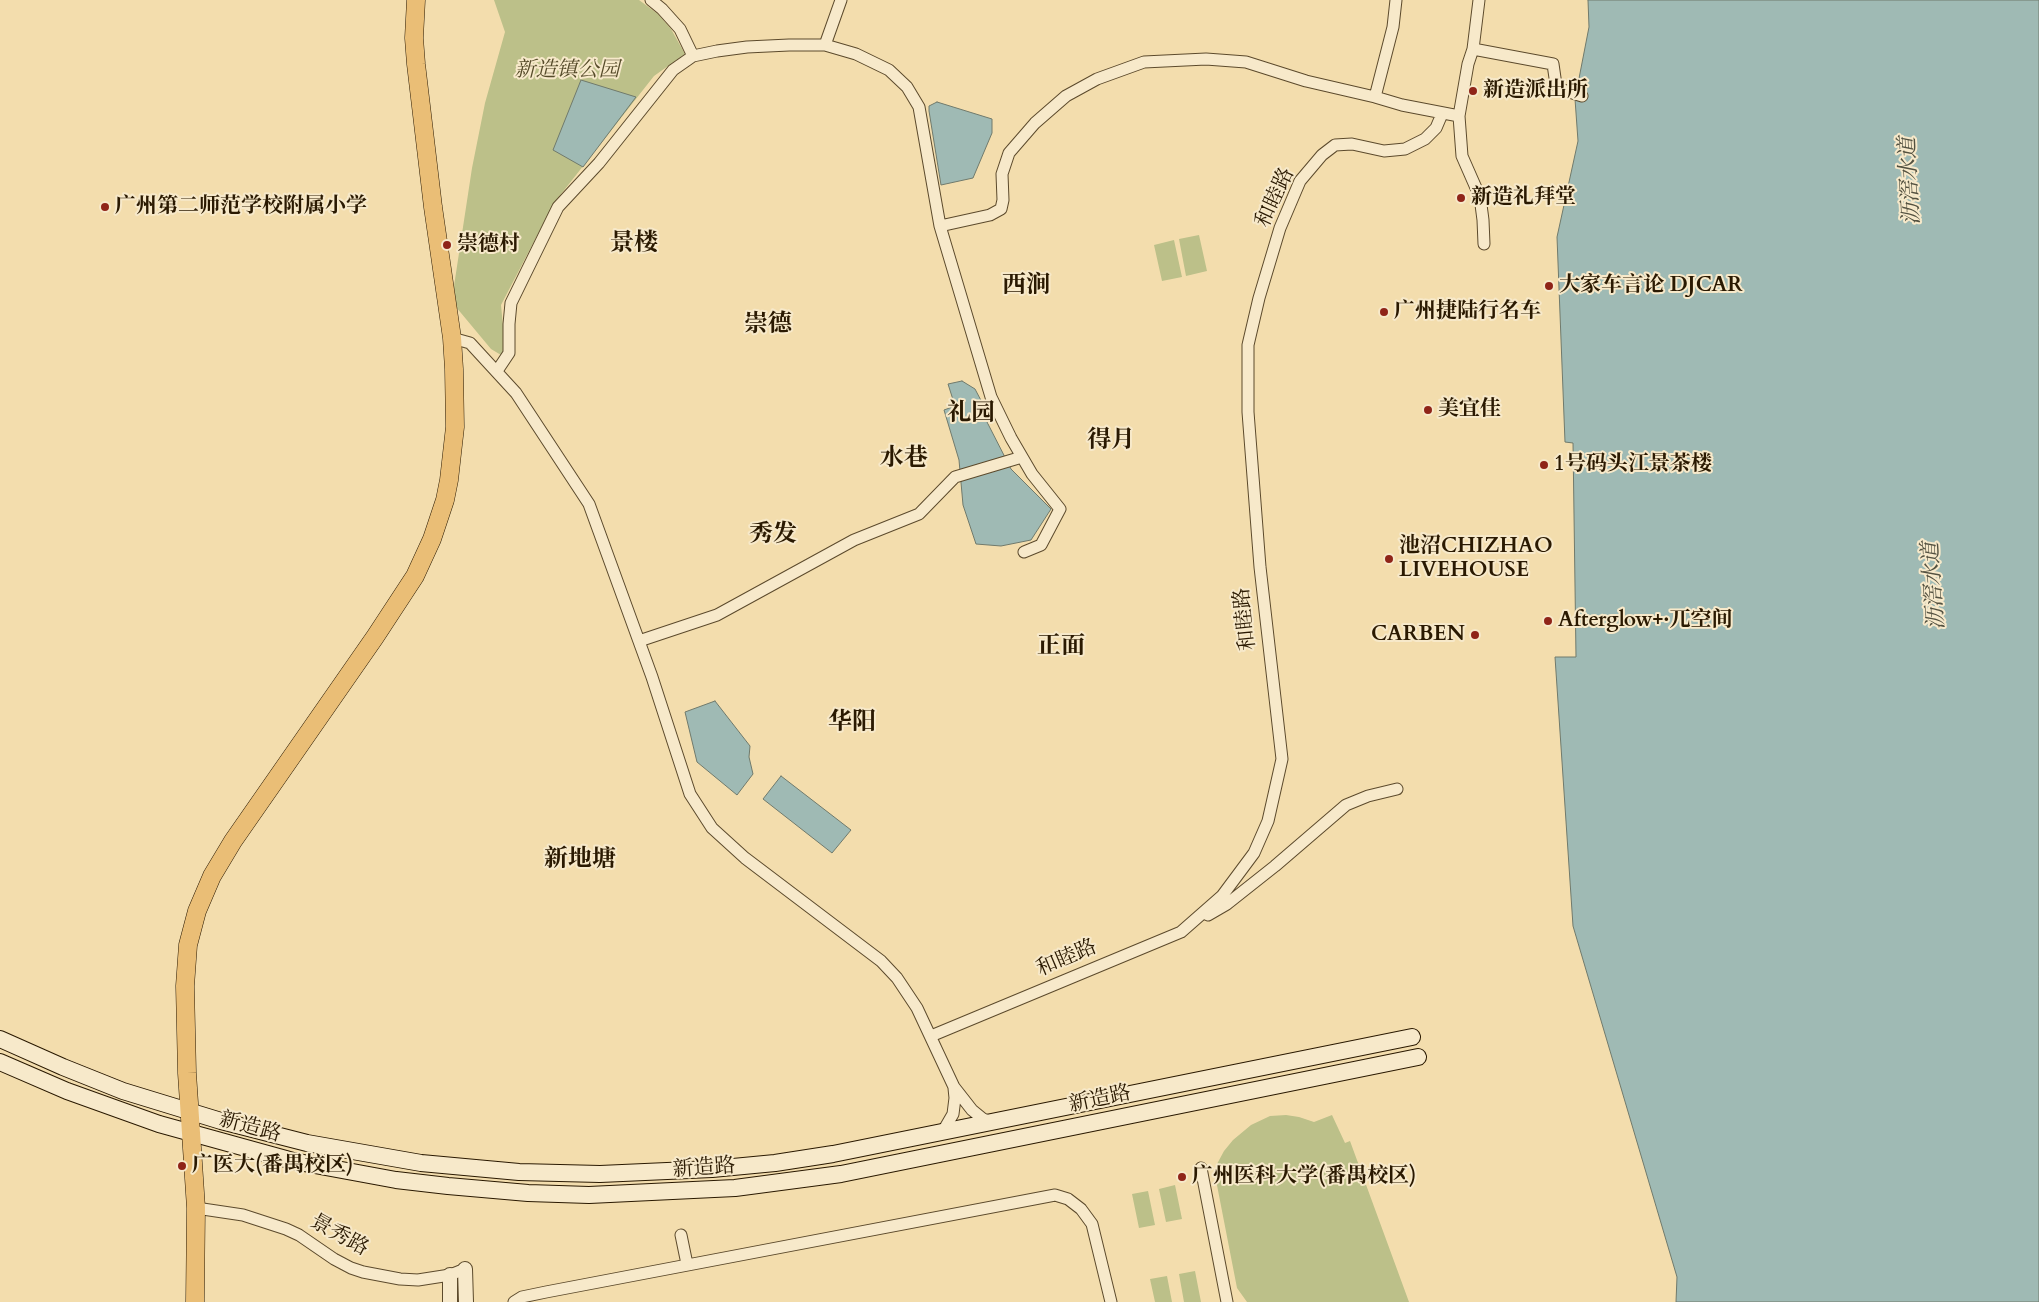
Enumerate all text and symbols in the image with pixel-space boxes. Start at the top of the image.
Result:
park label: 新造镇公园 [515,58,619,84]
place label: 新造派出所 [1483,78,1588,104]
marker: 新造派出所 [1467,85,1479,97]
water label: 沥滘水道 [1896,136,1926,226]
street label: 和睦路 [1251,164,1301,232]
place label: 新造礼拜堂 [1471,185,1576,211]
marker: 新造礼拜堂 [1455,192,1467,204]
place label: 广州第二师范学校附属小学 [115,194,367,220]
marker: 广州第二师范学校附属小学 [99,201,111,213]
district label: 景楼 [610,230,658,258]
place label: 崇德村 [457,232,520,258]
marker: 崇德村 [441,239,453,251]
district label: 西涧 [1002,272,1050,300]
place label: 大家车言论 DJCAR [1559,273,1743,299]
marker: 大家车言论 DJCAR [1543,280,1555,292]
place label: 广州捷陆行名车 [1394,299,1541,325]
marker: 广州捷陆行名车 [1378,306,1390,318]
district label: 崇德 [744,311,792,339]
place label: 美宜佳 [1438,397,1501,423]
district label: 礼园 [947,400,995,428]
marker: 美宜佳 [1422,404,1434,416]
district label: 得月 [1087,427,1135,455]
district label: 水巷 [880,445,928,473]
place label: 1号码头江景茶楼 [1554,452,1712,478]
marker: 1号码头江景茶楼 [1538,459,1550,471]
district label: 秀发 [749,521,797,549]
place label: 池沼CHIZHAO LIVEHOUSE [1399,534,1553,584]
water label: 沥滘水道 [1919,541,1951,631]
marker: 池沼CHIZHAO LIVEHOUSE [1383,553,1395,565]
street label: 和睦路 [1230,586,1262,652]
place label: Afterglow+·兀空间 [1558,608,1733,634]
marker: Afterglow+·兀空间 [1542,615,1554,627]
place label: CARBEN [1371,622,1465,648]
marker: CARBEN [1469,629,1481,641]
district label: 正面 [1037,633,1085,661]
district label: 华阳 [828,709,876,737]
district label: 新地塘 [544,846,616,874]
street label: 和睦路 [1033,935,1101,983]
street label: 新造路 [1067,1081,1133,1119]
street label: 新造路 [216,1108,284,1148]
place label: 广医大(番禺校区) [192,1153,353,1179]
street label: 新造路 [672,1154,736,1184]
marker: 广医大(番禺校区) [176,1160,188,1172]
place label: 广州医科大学(番禺校区) [1192,1164,1416,1190]
marker: 广州医科大学(番禺校区) [1176,1171,1188,1183]
street label: 景秀路 [305,1210,373,1262]

